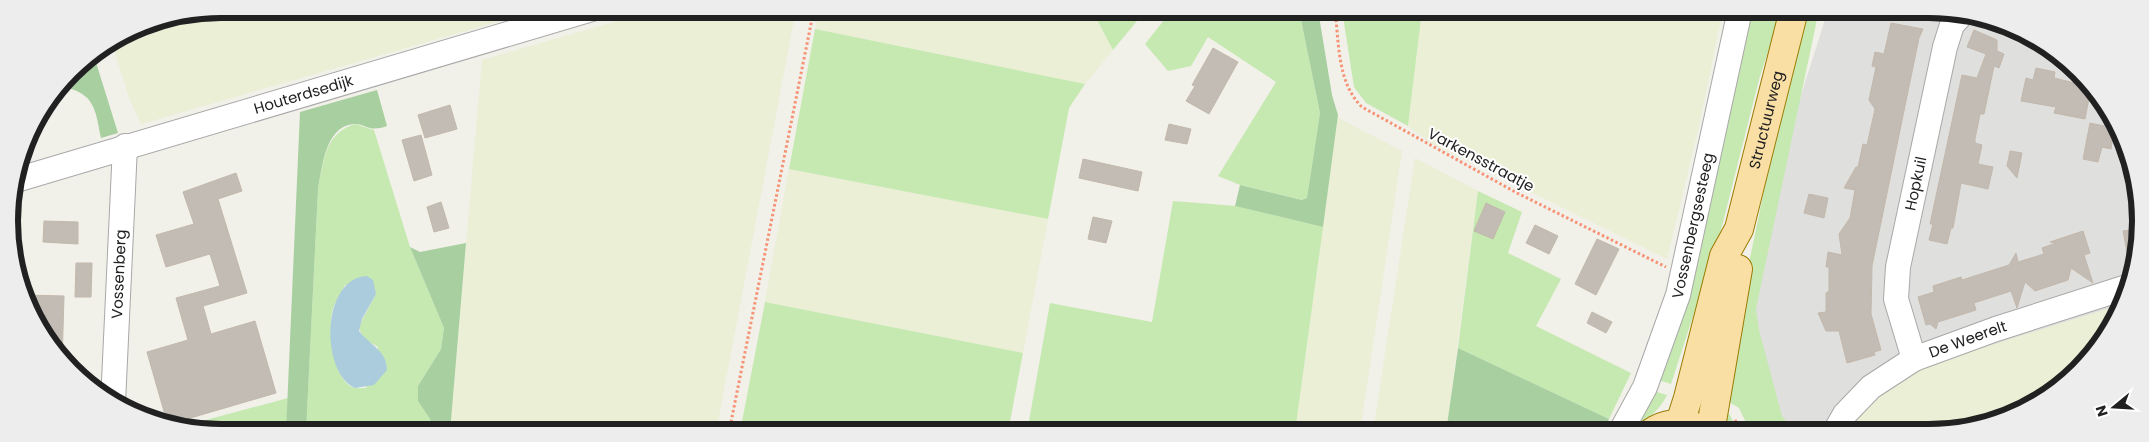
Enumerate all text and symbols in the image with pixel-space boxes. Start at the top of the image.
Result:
street label: Houterdsedijk [251,69,356,119]
street label: Structuurweg [1743,69,1788,171]
street label: Varkensstraatje [1424,123,1538,197]
street label: Vossenbergsesteeg [1667,151,1719,301]
street label: Hopkuil [1899,154,1931,213]
street label: Vossenberg [106,229,131,319]
street label: De Weerelt [1926,315,2009,363]
north arrow [2089,382,2139,432]
text: N [2090,403,2113,419]

